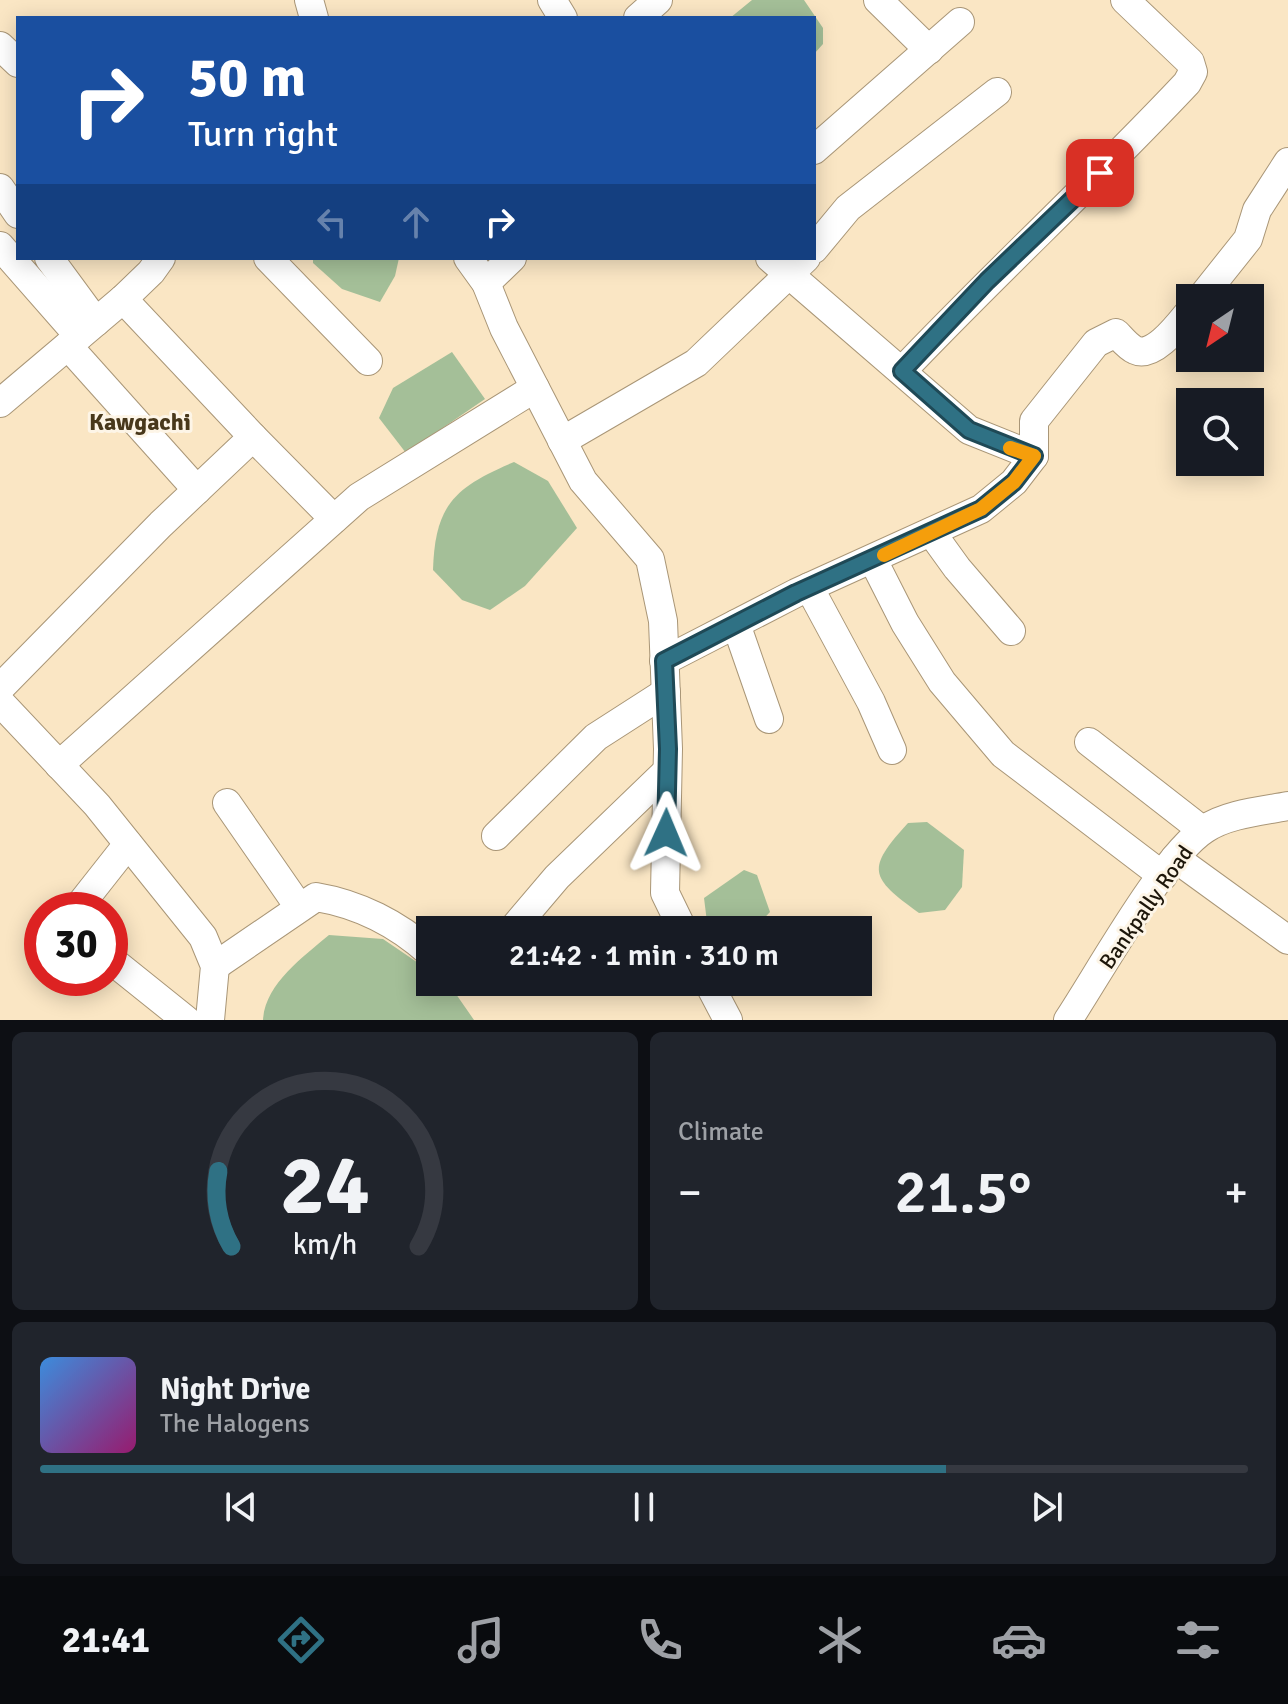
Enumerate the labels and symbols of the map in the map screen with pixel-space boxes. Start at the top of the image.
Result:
pin [1066,139,1134,207]
north arrow [1176,284,1264,372]
district label: Kawgachi [89,407,191,437]
position arrow [624,791,708,875]
street label: Bankpally Road [1093,840,1199,974]
speed limit sign: 30 [24,892,128,996]

